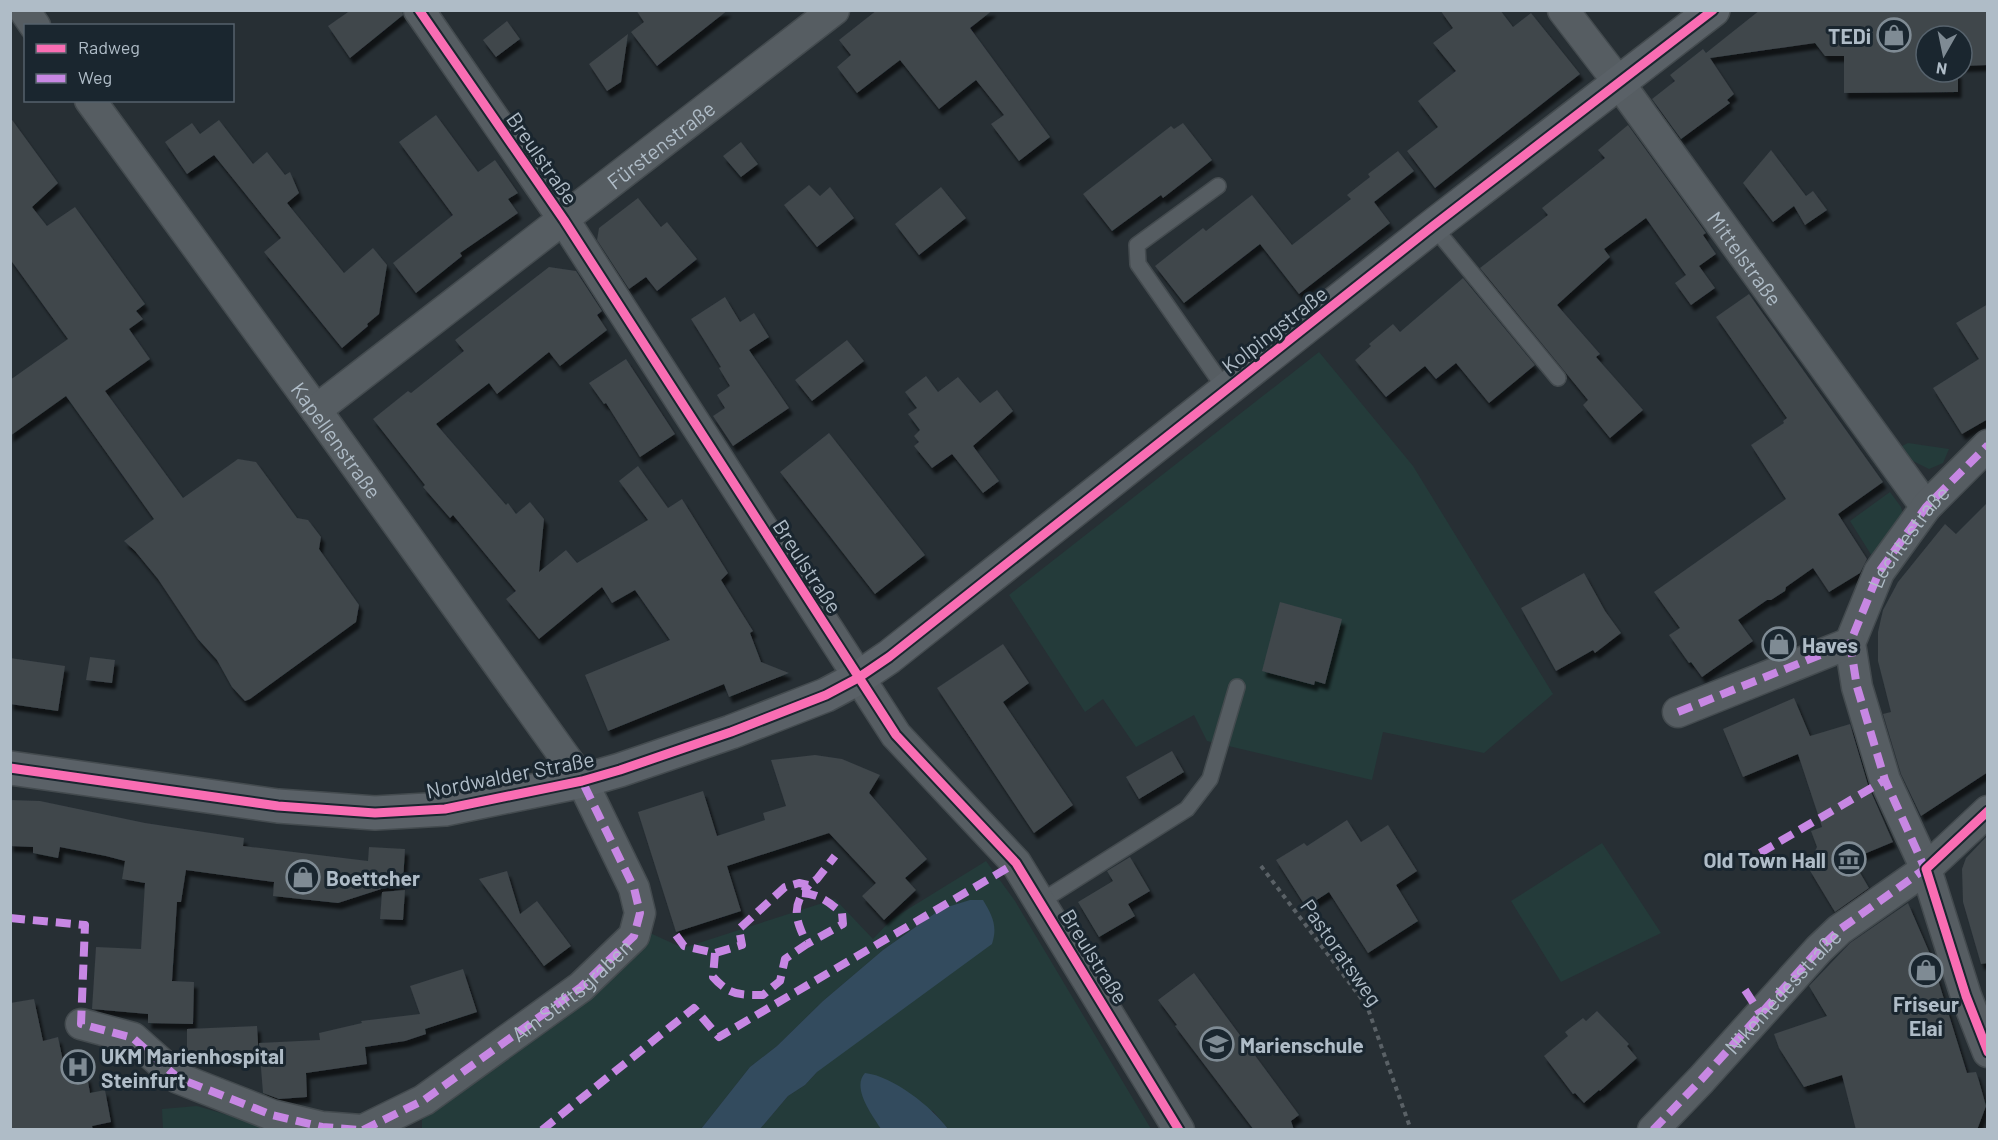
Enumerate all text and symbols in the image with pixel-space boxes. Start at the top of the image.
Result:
shop icon: TEDi [1876,17,1912,53]
place label: TEDi [1828,23,1871,48]
legend [24,24,234,102]
north arrow [1914,24,1974,84]
text: Radweg [78,36,140,58]
text: N [1935,59,1948,80]
text: Weg [78,66,112,88]
street label: Fürstenstraße [601,95,719,194]
street label: Breulstraße [502,107,584,209]
street label: Mittelstraße [1703,206,1788,310]
street label: Kolpingstraße [1216,280,1332,378]
street label: Kapellenstraße [287,376,387,503]
street label: Lechtestraße [1861,479,1954,591]
street label: Breulstraße [768,514,848,618]
shop icon: Haves [1761,626,1797,662]
place label: Haves [1802,632,1858,657]
street label: Nordwalder Straße [424,745,596,803]
museum icon: Old Town Hall [1831,841,1867,877]
place label: Old Town Hall [1703,847,1826,872]
shop icon: Boettcher [285,859,321,895]
place label: Boettcher [326,865,420,890]
street label: Pastoratsweg [1296,894,1388,1010]
street label: Breulstraße [1056,904,1134,1008]
street label: Nikomedesstraße [1719,923,1846,1058]
street label: Am Stiftsgraben [506,933,636,1046]
shop icon: Friseur Elai [1908,952,1944,988]
place label: Friseur Elai [1893,991,1959,1040]
school or university icon: Marienschule [1199,1026,1235,1062]
place label: Marienschule [1240,1032,1364,1057]
place label: UKM Marienhospital Steinfurt [101,1043,284,1092]
hospital icon: UKM Marienhospital Steinfurt [60,1049,96,1085]

